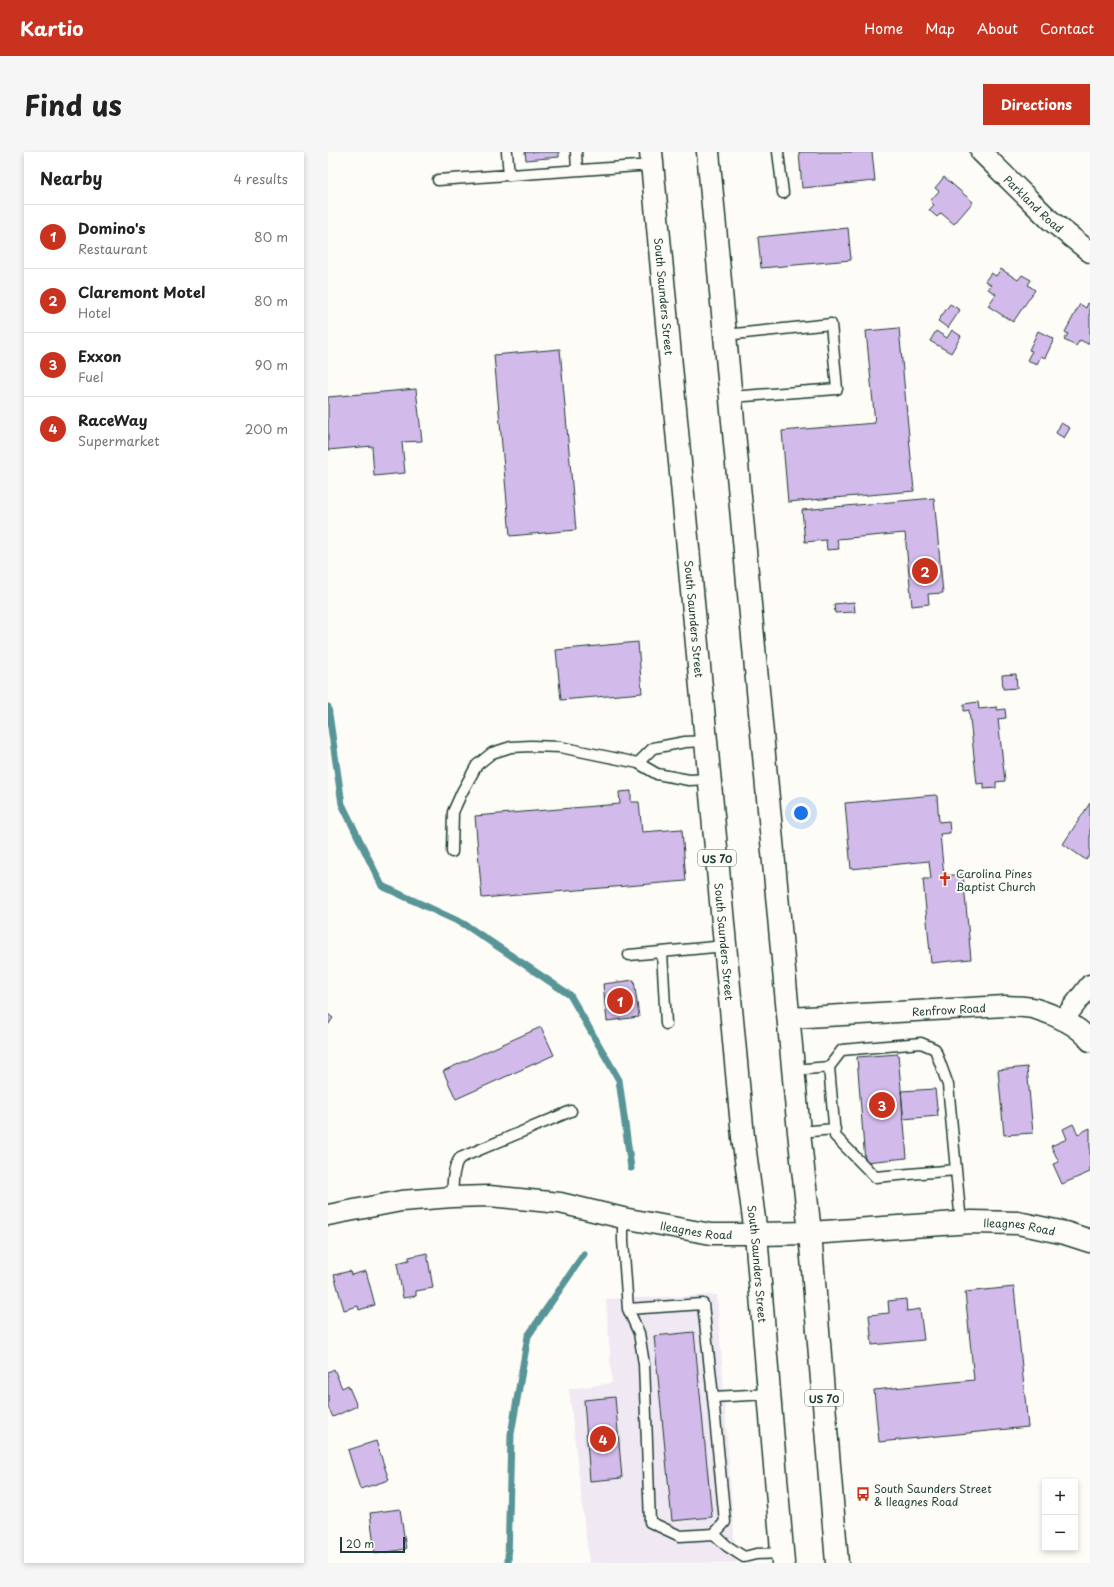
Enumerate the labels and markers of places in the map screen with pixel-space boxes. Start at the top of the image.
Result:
pin: 2 [912,556,938,586]
place label: Carolina Pines Baptist Church [956,865,1036,895]
church icon: Carolina Pines Baptist Church [937,871,953,887]
pin: 1 [607,986,633,1016]
pin: 3 [869,1090,895,1120]
pin: 4 [590,1424,616,1454]
place label: South Saunders Street & Ileagnes Road [874,1480,992,1510]
bus stop icon: South Saunders Street & Ileagnes Road [855,1486,871,1502]

